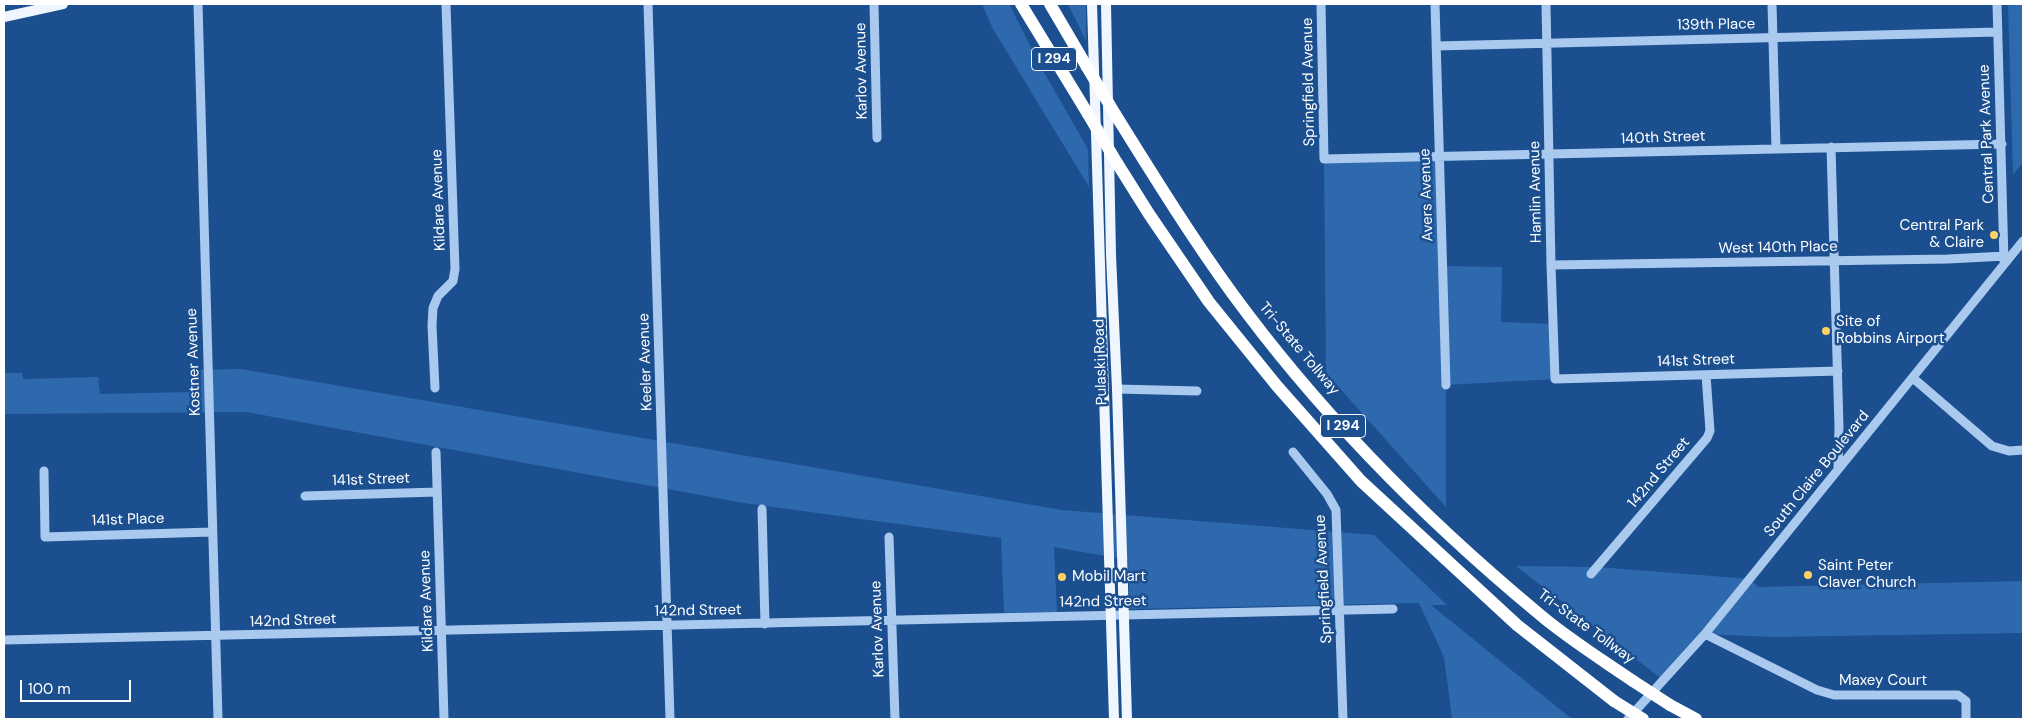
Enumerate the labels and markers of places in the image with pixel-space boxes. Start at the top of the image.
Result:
place label: Central Park & Claire [1900,217,1984,252]
marker: Central Park & Claire [1988,229,2000,241]
place label: Site of Robbins Airport [1836,313,1945,348]
marker: Site of Robbins Airport [1820,325,1832,337]
place label: Saint Peter Claver Church [1818,557,1916,592]
place label: Mobil Mart [1072,568,1146,586]
marker: Saint Peter Claver Church [1802,569,1814,581]
marker: Mobil Mart [1056,571,1068,583]

